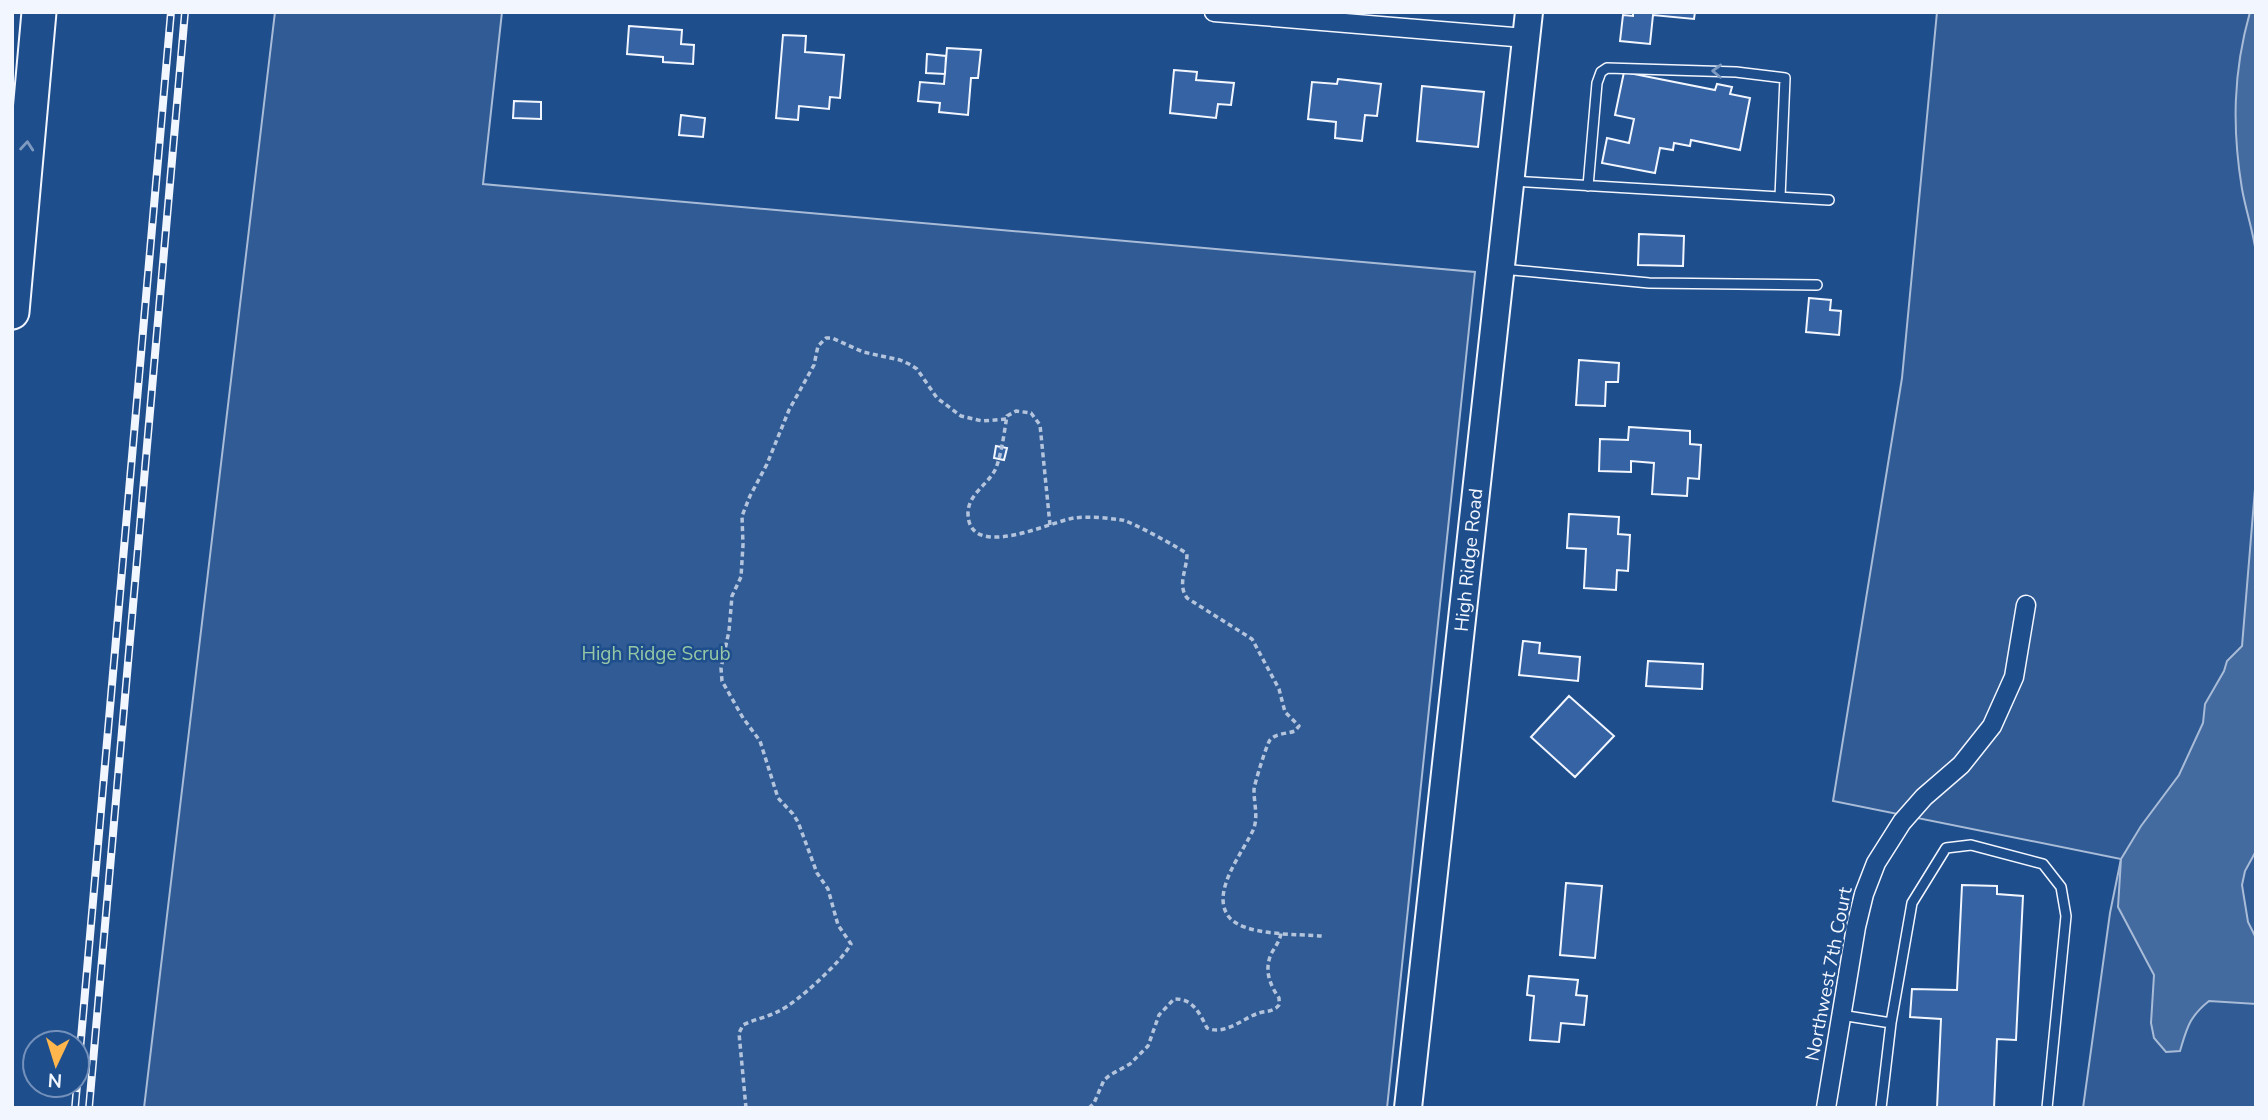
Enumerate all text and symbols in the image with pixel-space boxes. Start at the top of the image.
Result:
one-way arrow [1711,64,1722,79]
one-way arrow [19,140,34,151]
street label: High Ridge Road [1449,487,1489,633]
park label: High Ridge Scrub [581,641,731,667]
street label: Northwest 7th Court [1799,884,1859,1063]
north arrow [21,1029,91,1099]
text: N [47,1066,63,1093]

